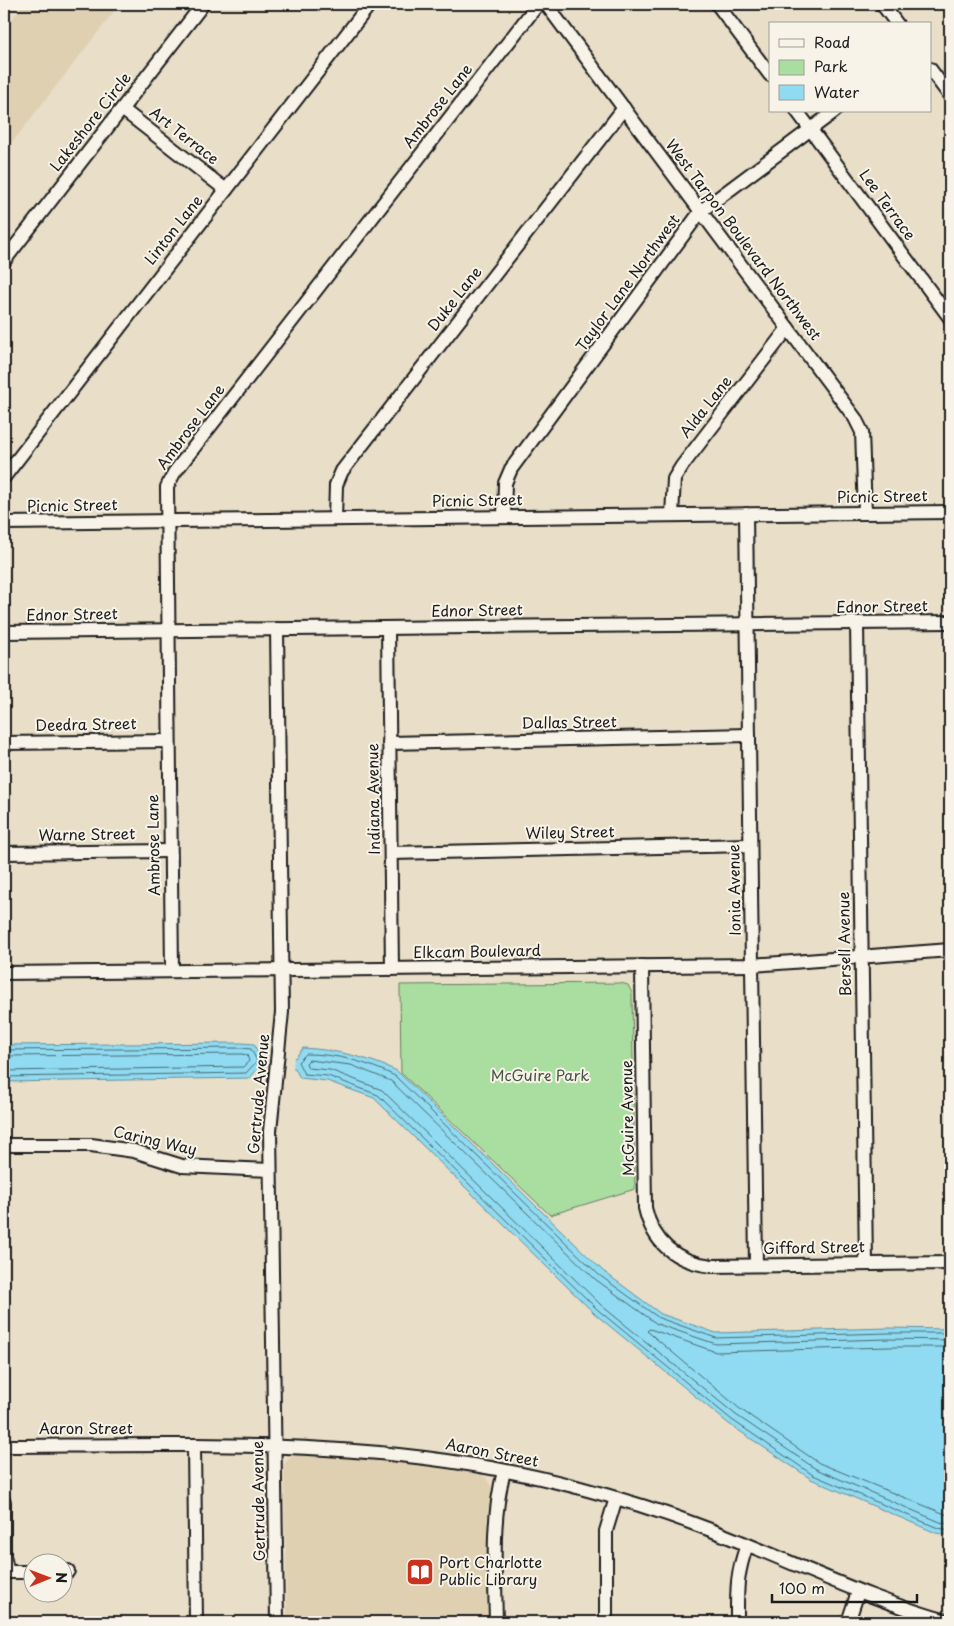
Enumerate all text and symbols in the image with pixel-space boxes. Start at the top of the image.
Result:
legend [769,22,932,112]
text: Road [814,30,850,53]
text: Park [814,54,848,77]
street label: Ambrose Lane [396,58,477,152]
street label: Lakeshore Circle [44,67,136,176]
text: Water [814,80,859,103]
street label: Art Terrace [145,100,224,169]
street label: West Tarpon Boulevard Northwest [661,134,828,345]
street label: Lee Terrace [855,164,922,244]
street label: Linton Lane [138,189,208,269]
street label: Taylor Lane Northwest [569,209,685,356]
street label: Duke Lane [421,261,487,335]
street label: Alda Lane [673,370,737,442]
street label: Ambrose Lane [150,379,230,474]
street label: Picnic Street [836,483,928,508]
street label: Picnic Street [431,487,523,512]
street label: Picnic Street [26,492,118,517]
street label: Ednor Street [836,593,928,618]
street label: Ednor Street [431,597,523,622]
street label: Ednor Street [26,601,118,626]
street label: Dallas Street [521,709,617,734]
street label: Deedra Street [35,711,137,736]
street label: Indiana Avenue [360,743,385,855]
street label: Ambrose Lane [140,794,165,896]
street label: Wiley Street [525,819,615,844]
street label: Warne Street [38,821,135,846]
street label: Ionia Avenue [721,844,746,936]
street label: Bersell Avenue [831,891,856,997]
street label: Elkcam Boulevard [413,938,541,963]
street label: Gertrude Avenue [241,1033,274,1155]
street label: McGuire Avenue [614,1060,639,1176]
park label: McGuire Park [491,1063,589,1086]
street label: Caring Way [111,1119,200,1160]
street label: Gifford Street [763,1234,865,1259]
street label: Aaron Street [39,1416,133,1439]
street label: Aaron Street [444,1431,541,1472]
street label: Gertrude Avenue [245,1440,270,1562]
place label: Port Charlotte Public Library [439,1550,542,1590]
north arrow [22,1554,72,1604]
library icon: Port Charlotte Public Library [405,1557,435,1587]
scale bar [772,1571,916,1603]
text: N [51,1572,72,1583]
text: 100 m [779,1576,825,1599]

